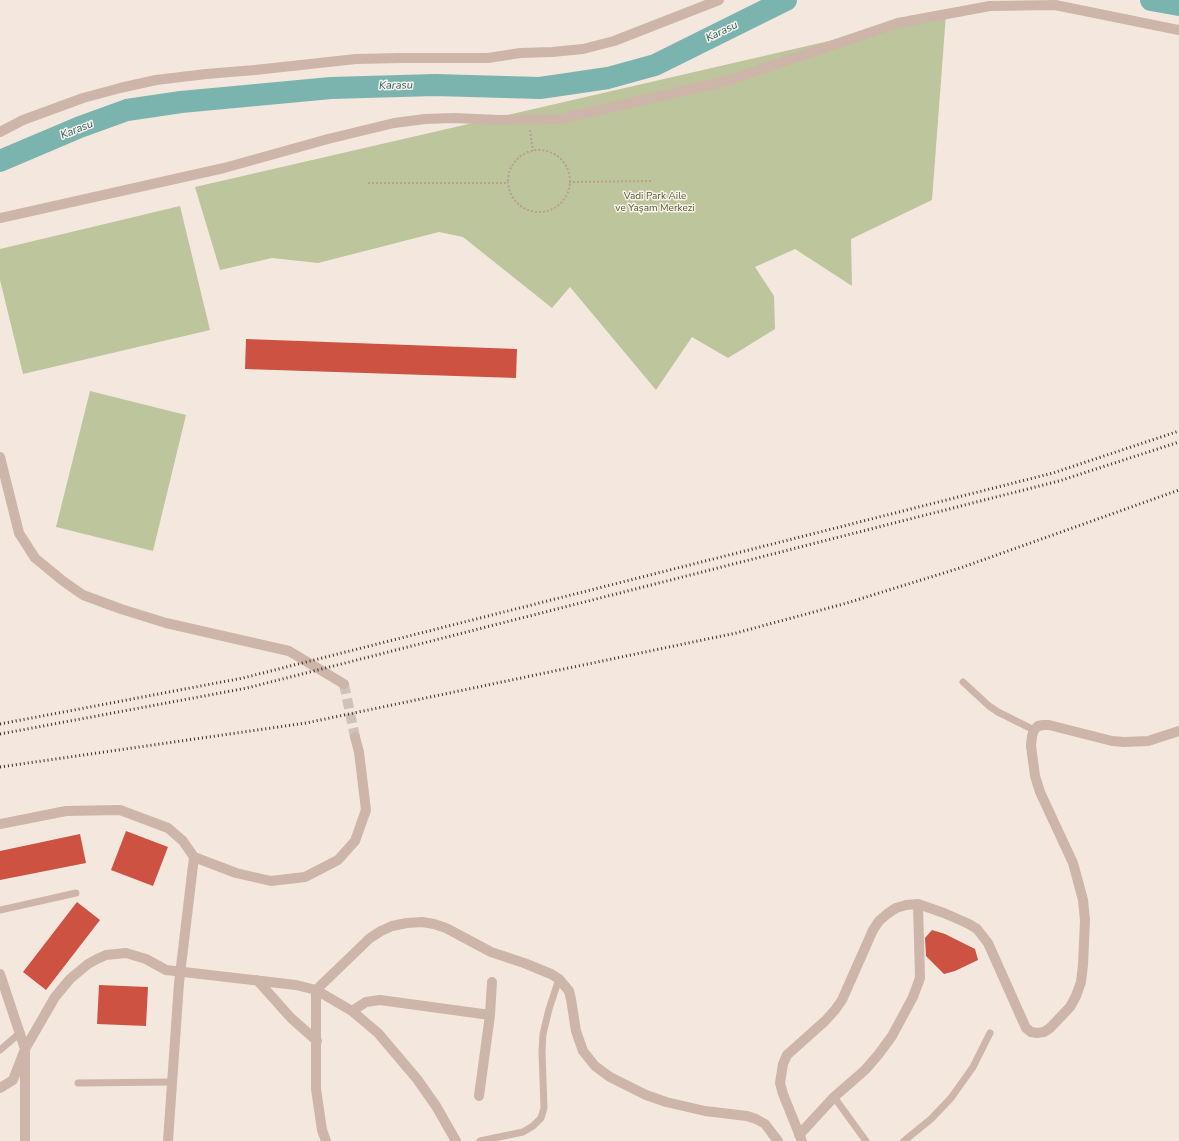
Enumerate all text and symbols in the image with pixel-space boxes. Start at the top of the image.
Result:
water label: Karasu [704,19,740,45]
water label: Karasu [379,79,413,93]
water label: Karasu [59,118,95,142]
park label: Vadi Park Aile ve Yaşam Merkezi [615,191,695,214]

